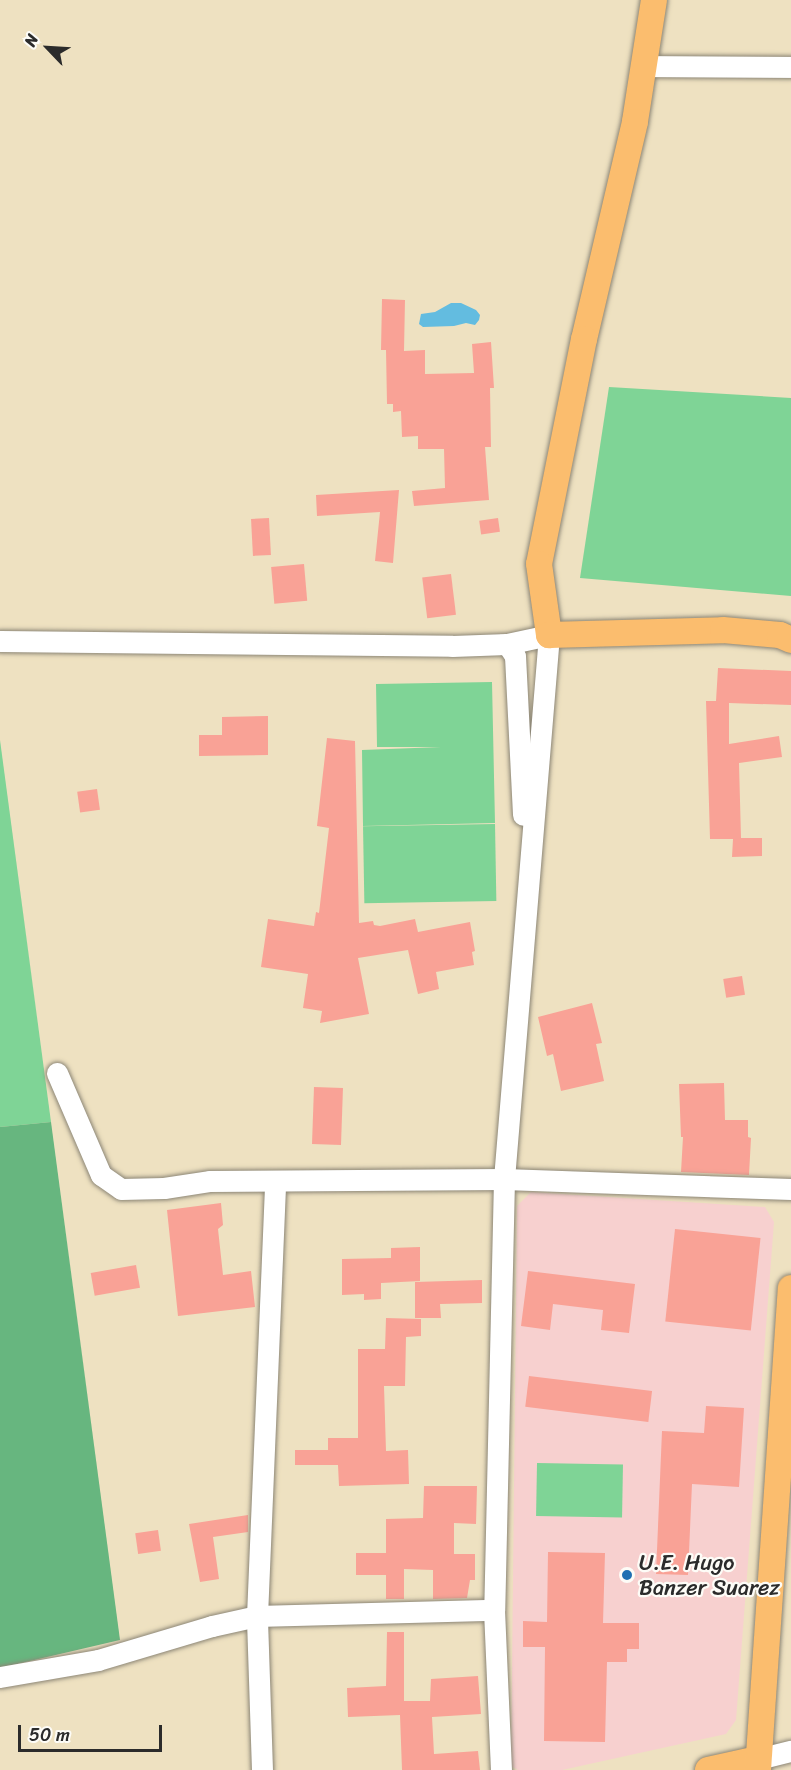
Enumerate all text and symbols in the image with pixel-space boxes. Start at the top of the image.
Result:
north arrow [18,18,78,78]
text: N [16,29,47,51]
place label: U.E. Hugo Banzer Suarez [639,1549,779,1600]
marker: U.E. Hugo Banzer Suarez [620,1568,634,1582]
scale bar [21,1713,165,1751]
text: 50 m [29,1719,70,1751]

